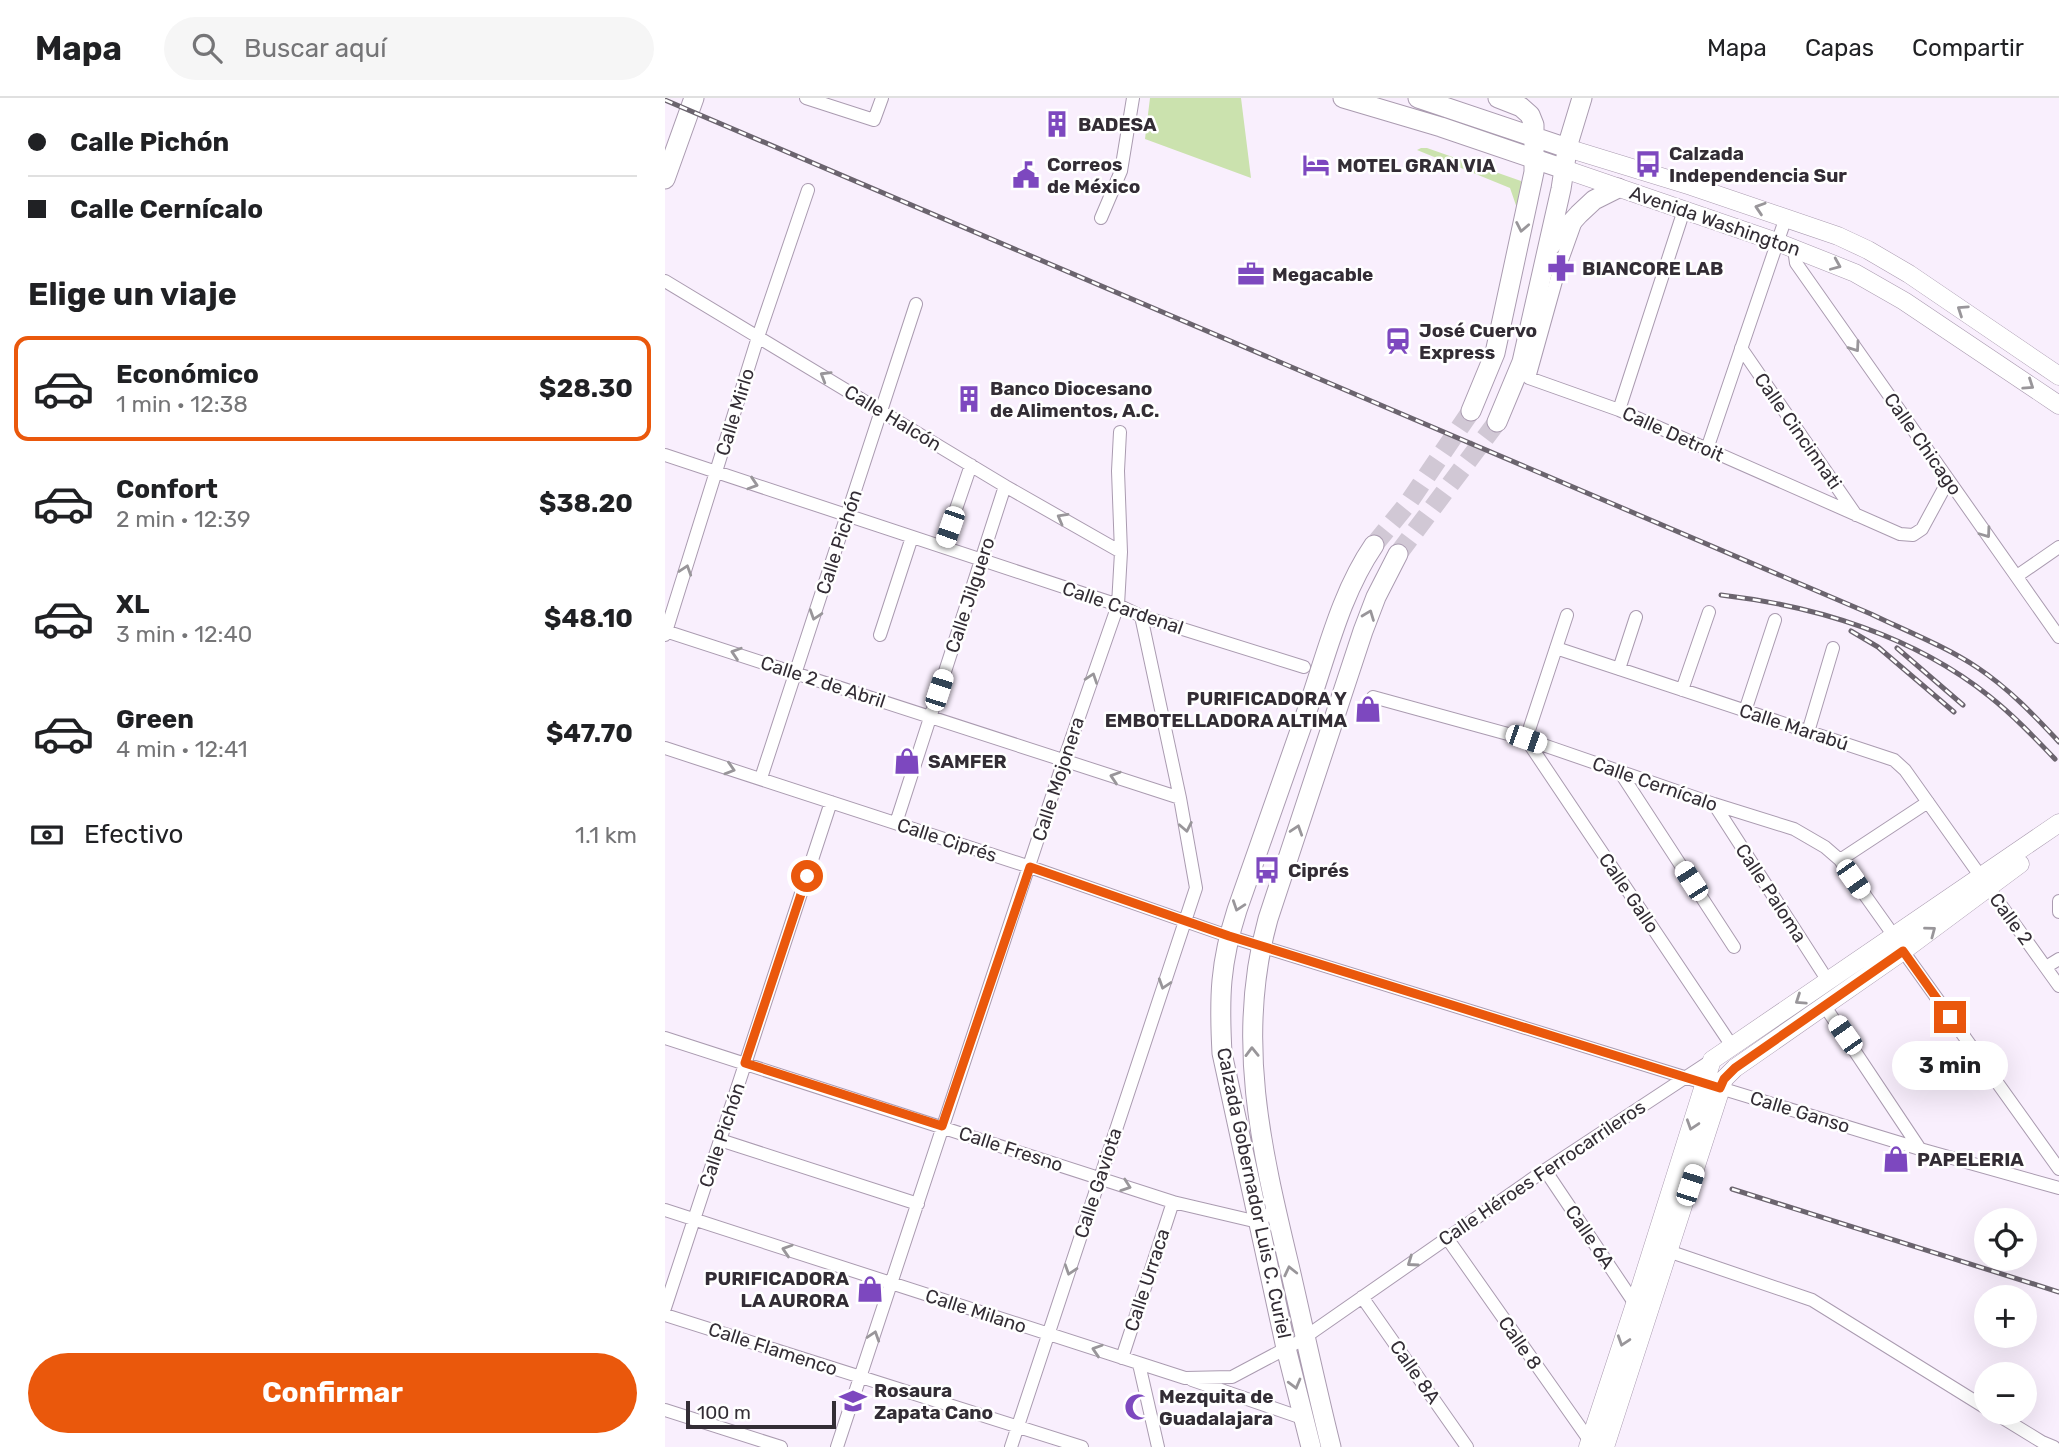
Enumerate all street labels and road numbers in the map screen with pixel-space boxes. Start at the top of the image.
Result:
street label: Avenida Washington [1627,181,1803,261]
street label: Calle Mirlo [711,366,759,458]
street label: Calle Cincinnati [1749,368,1847,494]
street label: Calle Halcón [840,380,946,456]
street label: Calle Chicago [1879,388,1967,500]
street label: Calle Detroit [1619,401,1728,467]
street label: Calle Pichón [811,487,867,597]
street label: Calle Jilguero [940,534,1000,656]
street label: Calle Cardenal [1059,577,1187,639]
street label: Calle 2 de Abril [758,651,888,713]
street label: Calle Marabú [1736,699,1852,755]
street label: Calle Mojonera [1027,714,1089,844]
street label: Calle Cernícalo [1589,752,1721,816]
street label: Calle Ciprés [894,813,1000,867]
street label: Calle Paloma [1731,839,1811,947]
street label: Calle Gallo [1594,849,1664,937]
street label: Calle 2 [1984,888,2038,950]
street label: Calzada Gobernador Luis C. Curiel [1212,1045,1296,1341]
street label: Calle Pichón [694,1080,750,1190]
street label: Calle Ganso [1747,1086,1853,1138]
street label: Calle Héroes Ferrocarrileros [1434,1095,1650,1251]
street label: Calle Fresno [956,1121,1066,1177]
street label: Calle Gaviota [1069,1125,1127,1241]
street label: Calle 6A [1560,1201,1620,1273]
street label: Calle Urraca [1120,1226,1174,1334]
street label: Calle Milano [923,1284,1029,1338]
street label: Calle 8 [1493,1312,1547,1374]
street label: Calle Flamenco [706,1317,840,1381]
street label: Calle 8A [1385,1336,1445,1408]

